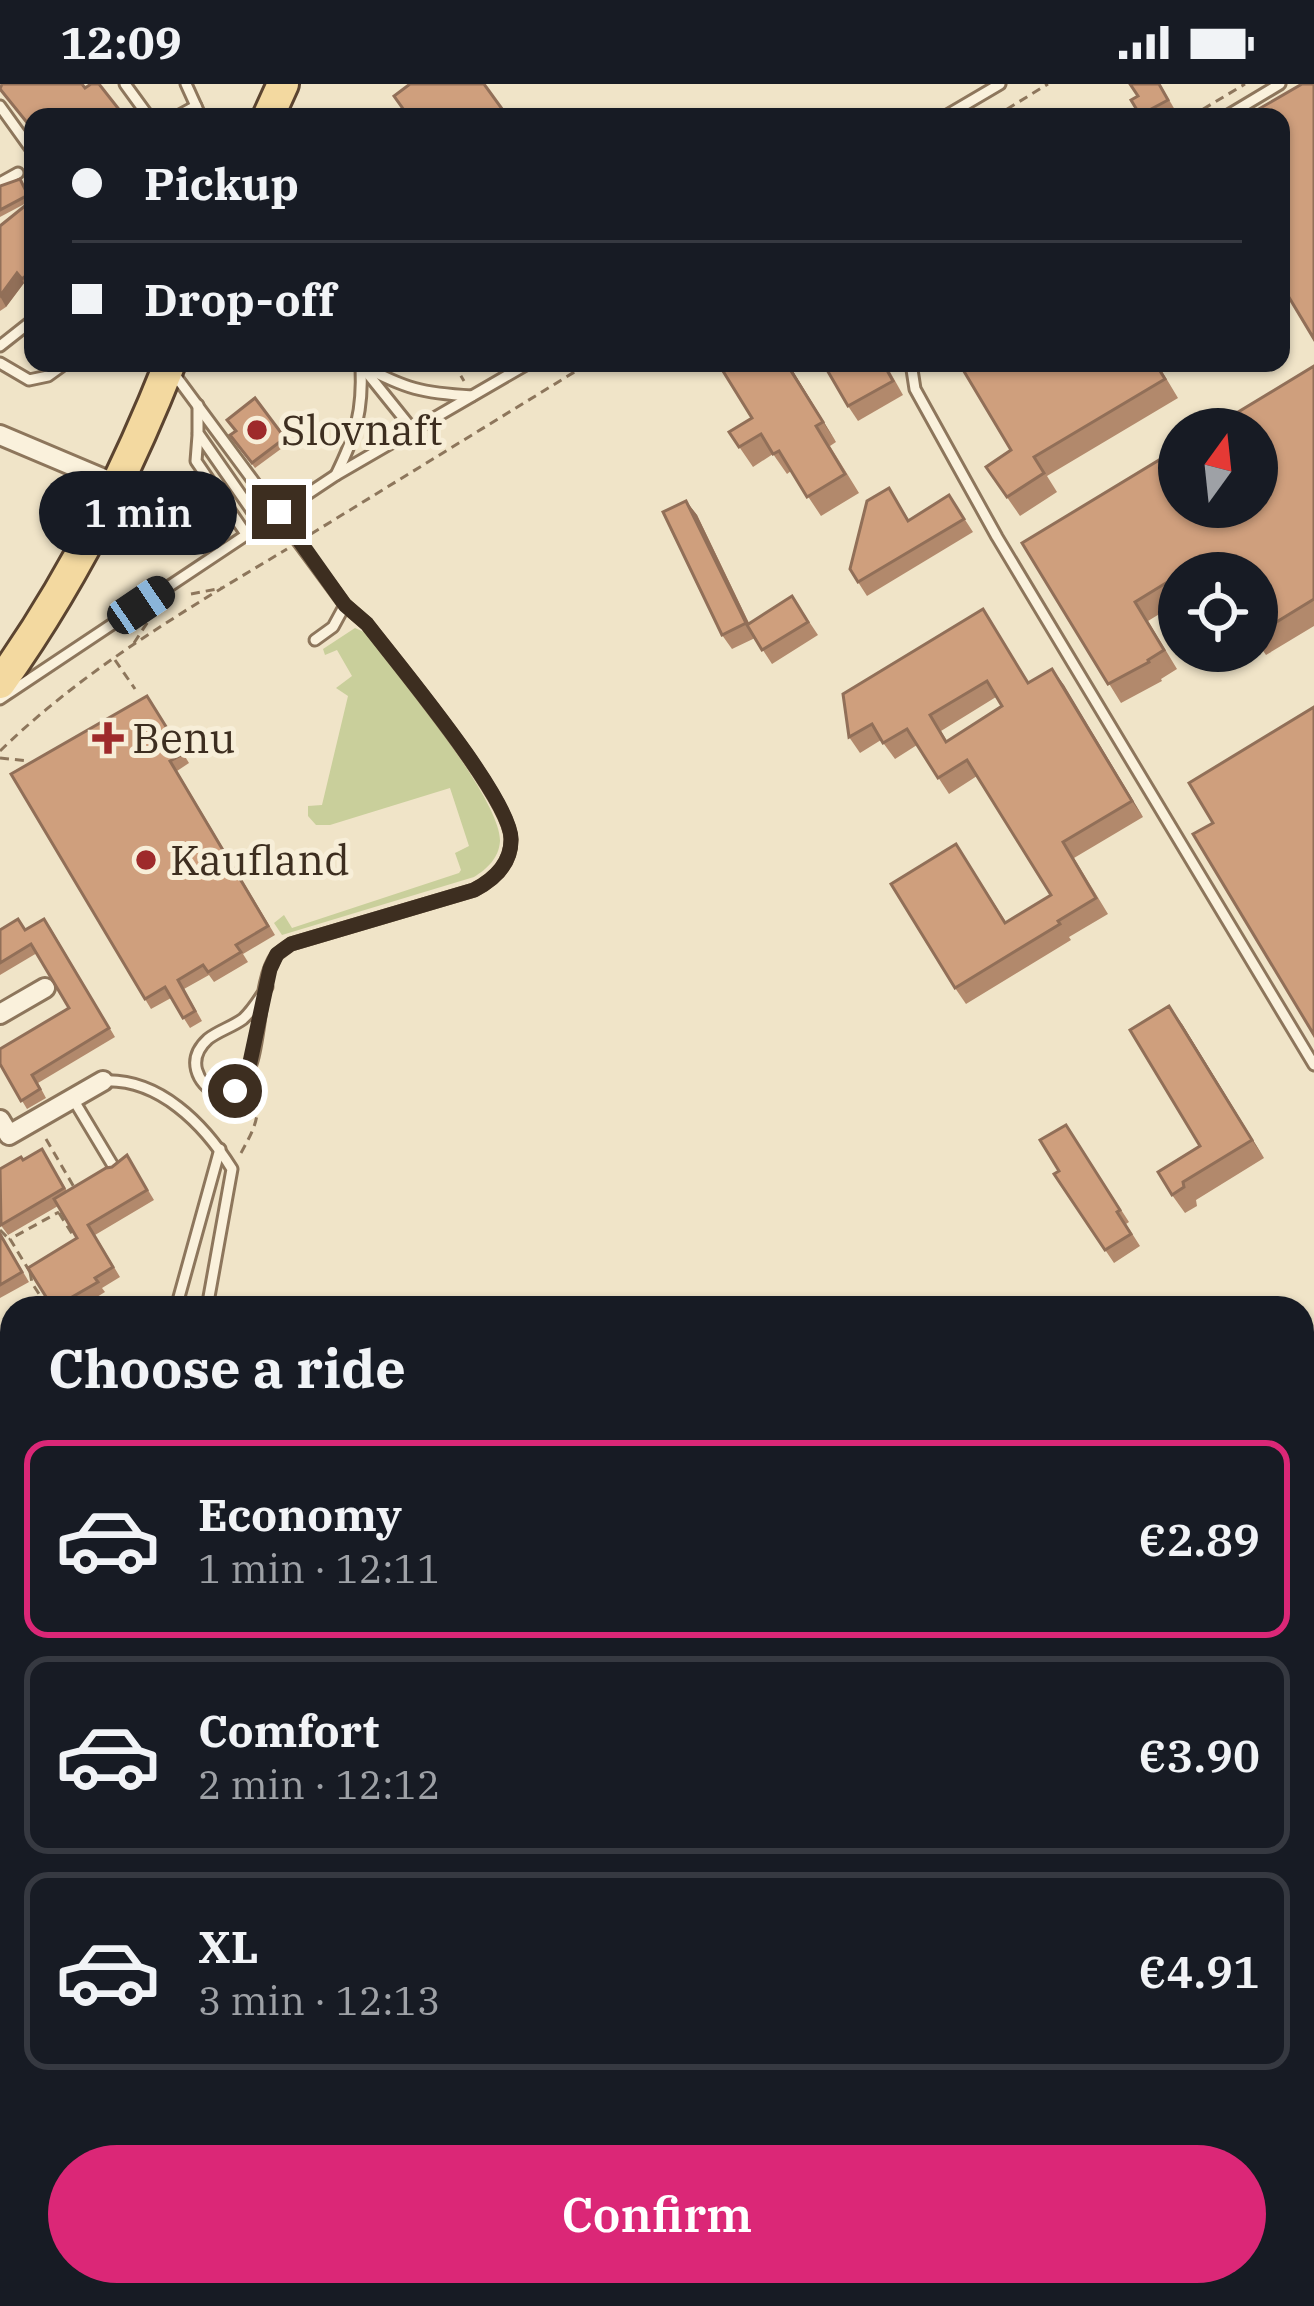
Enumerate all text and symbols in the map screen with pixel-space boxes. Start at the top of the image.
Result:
text: 12:09 [60,13,182,71]
text: Pickup [144,154,299,212]
text: Drop-off [144,270,335,328]
place label: Slovnaft [281,402,443,457]
north arrow [1158,408,1278,528]
map controls [1158,408,1278,672]
marker: Slovnaft [244,417,270,443]
callout: 1 min [39,470,237,554]
route end [252,485,306,539]
text: 1 min [84,487,192,538]
button: locate [1158,552,1278,672]
car [101,570,181,640]
place label: Benu [132,710,236,765]
marker: Benu [95,725,121,751]
place label: Kaufland [170,832,350,887]
marker: Kaufland [133,847,159,873]
route start [208,1064,262,1118]
text: Choose a ride [48,1333,406,1403]
icon: car [54,1485,162,1593]
text: Economy [198,1485,402,1543]
text: €2.89 [1139,1510,1260,1568]
text: 1 min · 12:11 [198,1543,440,1594]
icon: car [54,1701,162,1809]
text: Comfort [198,1701,379,1759]
text: €3.90 [1139,1726,1260,1784]
text: 2 min · 12:12 [198,1759,440,1810]
icon: car [54,1917,162,2025]
text: XL [198,1917,259,1975]
text: €4.91 [1139,1942,1260,2000]
text: 3 min · 12:13 [198,1975,440,2026]
button: Confirm [48,2145,1266,2283]

